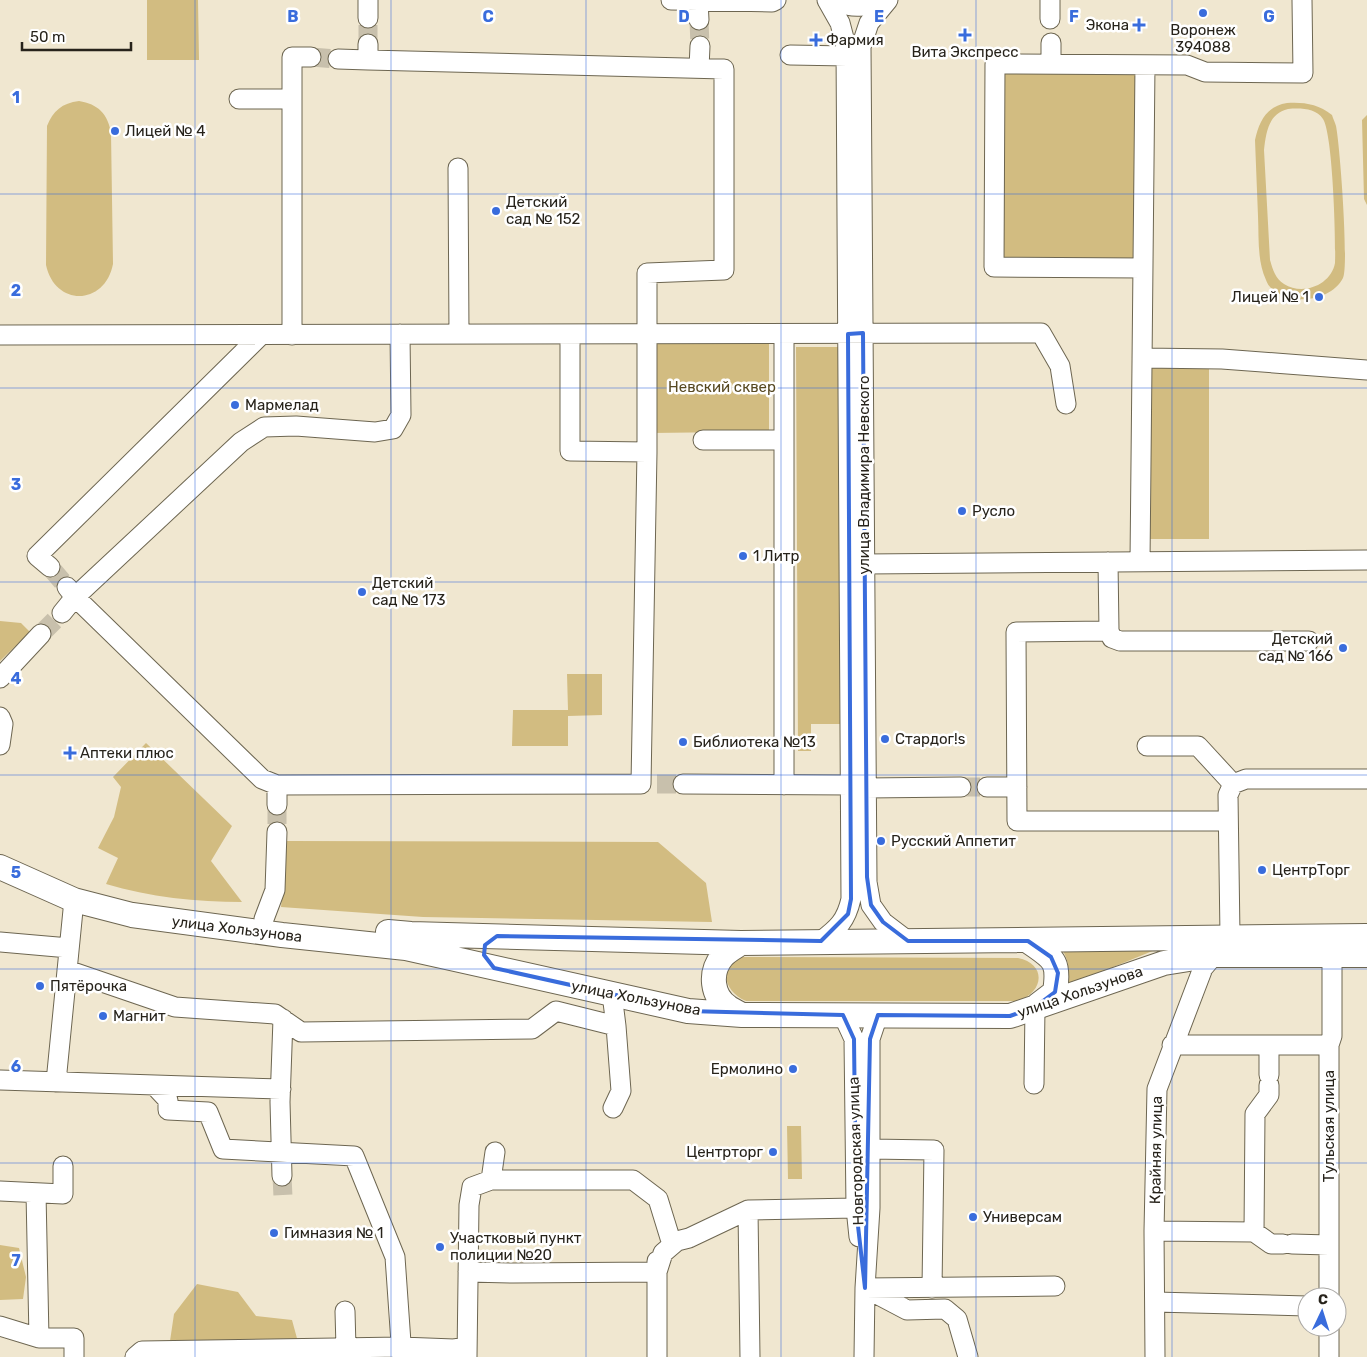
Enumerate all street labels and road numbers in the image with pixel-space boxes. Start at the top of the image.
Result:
street label: улица Владимира Невского [855,375,873,575]
street label: улица Хользунова [171,912,303,946]
street label: улица Хользунова [1015,962,1145,1022]
street label: улица Хользунова [570,977,702,1019]
street label: Тульская улица [1320,1070,1338,1182]
street label: Новгородская улица [844,1076,868,1226]
street label: Крайняя улица [1146,1096,1166,1204]

